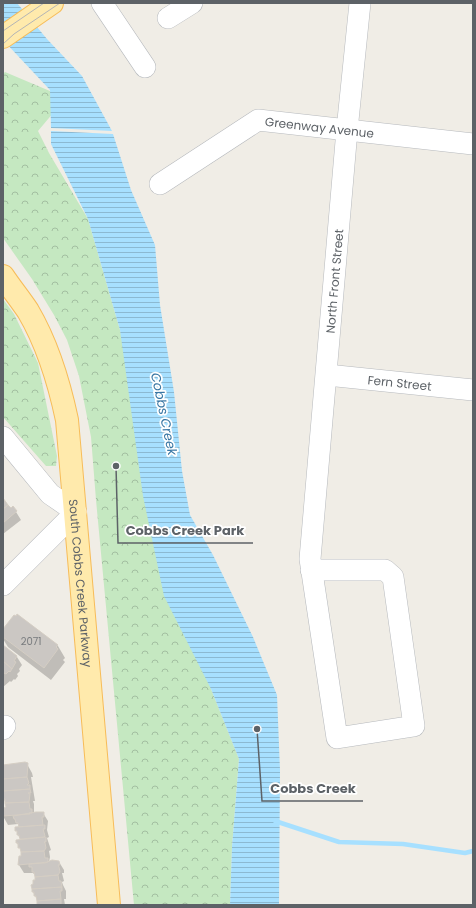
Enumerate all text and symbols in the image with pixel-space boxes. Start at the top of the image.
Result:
street label: Greenway Avenue [264,112,375,141]
street label: North Front Street [321,228,347,334]
water label: Cobbs Creek [146,371,182,458]
street label: Fern Street [367,371,432,394]
street label: South Cobbs Creek Parkway [65,498,97,668]
callout: Cobbs Creek Park [118,518,253,543]
text: Cobbs Creek Park [126,521,244,540]
house number: 2071 [21,634,41,649]
callout: Cobbs Creek [262,776,363,801]
text: Cobbs Creek [270,779,356,798]

